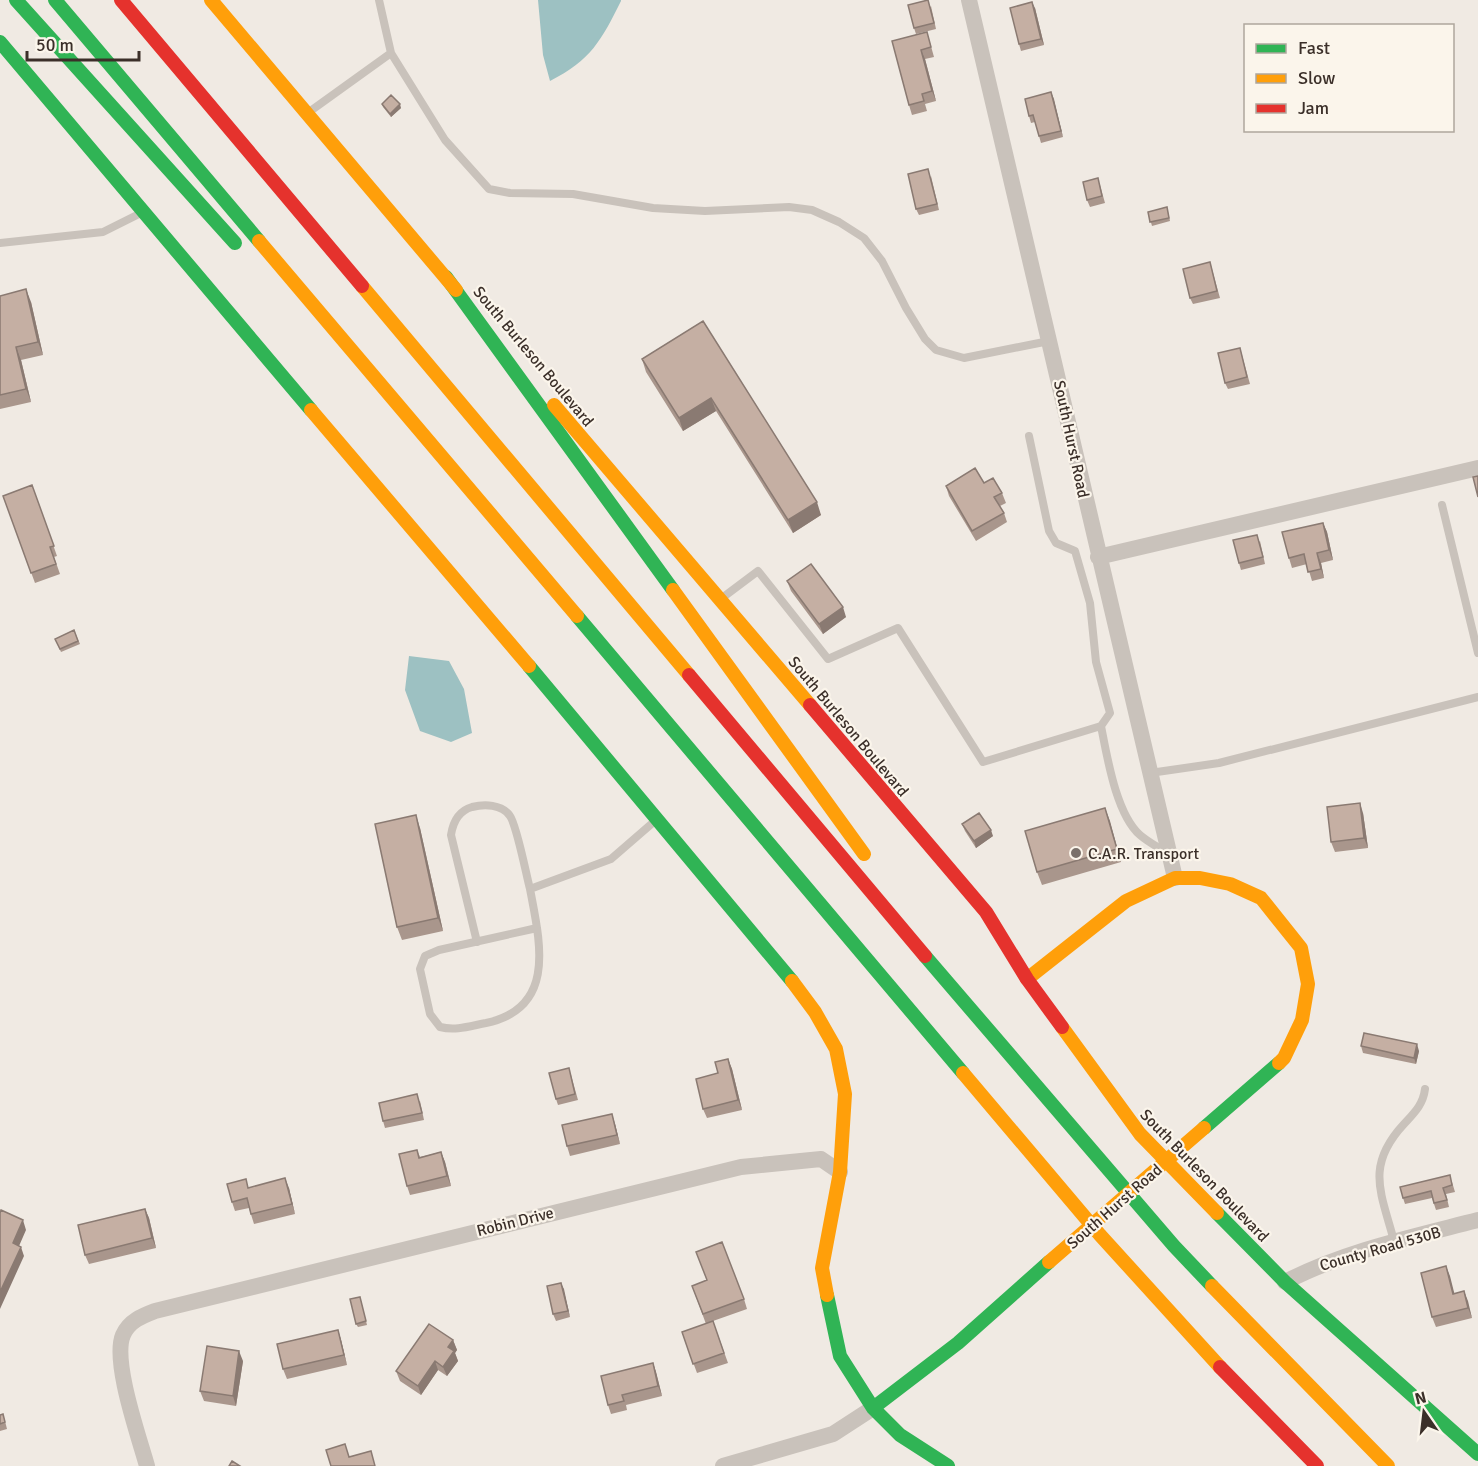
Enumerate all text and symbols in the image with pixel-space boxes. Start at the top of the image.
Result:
scale bar [27,24,140,62]
legend [1244,24,1454,132]
text: 50 m [36,34,74,56]
text: Fast [1298,37,1330,59]
text: Slow [1298,67,1335,89]
text: Jam [1298,97,1329,119]
street label: South Burleson Boulevard [469,282,598,431]
street label: South Hurst Road [1049,379,1093,500]
street label: South Burleson Boulevard [784,652,913,801]
place label: C.A.R. Transport [1088,844,1200,864]
marker: C.A.R. Transport [1069,846,1083,860]
street label: South Burleson Boulevard [1136,1105,1273,1246]
street label: South Hurst Road [1063,1160,1166,1254]
street label: Robin Drive [475,1203,556,1241]
street label: County Road 530B [1317,1222,1443,1276]
north arrow [1394,1382,1454,1442]
text: N [1413,1387,1428,1409]

